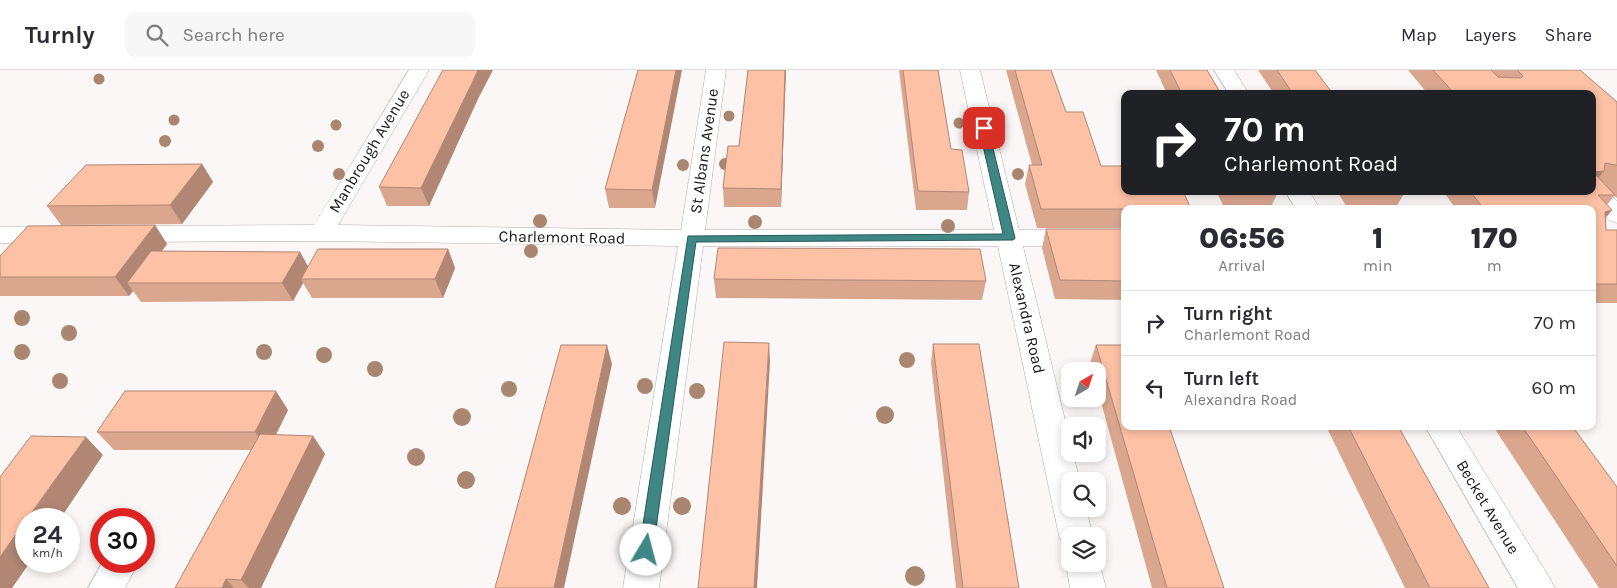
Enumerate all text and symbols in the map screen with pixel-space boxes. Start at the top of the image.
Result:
search box [125,12,475,57]
text: Turnly [25,21,95,49]
icon: search [143,21,171,49]
text: Search here [183,24,285,46]
text: Map [1401,24,1437,46]
text: Layers [1465,24,1517,46]
text: Share [1545,24,1592,46]
street label: Manbrough Avenue [325,86,413,216]
street label: St Albans Avenue [686,87,722,215]
pin [963,107,1005,149]
text: 70 m [1224,109,1306,150]
icon: right [1141,110,1206,175]
icon: arrive [970,114,998,142]
text: Charlemont Road [1224,151,1398,177]
text: 06:56 [1199,220,1285,256]
text: 1 [1372,220,1384,256]
text: 170 [1470,220,1518,256]
street label: Charlemont Road [498,226,626,248]
text: Arrival [1219,256,1265,275]
text: min [1363,256,1392,275]
text: m [1487,256,1502,275]
street label: Alexandra Road [1005,261,1049,375]
text: Turn right [1184,303,1273,325]
icon: right [1141,309,1169,337]
text: 70 m [1534,312,1576,334]
text: Charlemont Road [1184,325,1311,344]
north arrow [1061,362,1106,408]
map controls [1061,362,1106,572]
text: Turn left [1184,368,1259,390]
icon: left [1141,374,1169,402]
text: 60 m [1532,377,1576,399]
text: Alexandra Road [1184,390,1297,409]
button: sound [1061,417,1106,462]
street label: Becket Avenue [1453,457,1523,557]
button: search [1061,472,1106,517]
speed limit sign: 30 [90,508,155,573]
text: 24 [32,520,63,549]
position arrow [619,523,671,575]
button: layers [1061,527,1106,572]
text: km/h [32,546,63,560]

